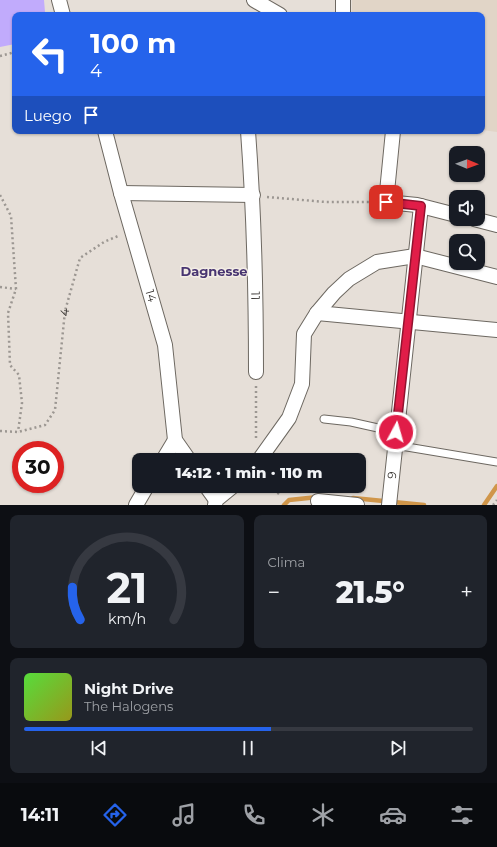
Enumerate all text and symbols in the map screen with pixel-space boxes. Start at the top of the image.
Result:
text: 100 m [90,26,176,60]
icon: left [24,28,76,80]
text: 4 [90,60,102,82]
icon: arrive [80,104,102,126]
text: Luego [24,106,72,125]
north arrow [449,146,485,182]
map controls [449,146,485,270]
pin [369,185,403,219]
button: sound [449,190,485,226]
icon: arrive [375,191,397,213]
button: search [449,234,485,270]
district label: Dagnesse [180,263,248,279]
street label: 14 [142,288,160,304]
street label: 11 [248,291,263,300]
street label: 4 [56,308,72,317]
position arrow [375,411,417,453]
speed limit sign: 30 [12,441,64,493]
text: 14:12 · 1 min · 110 m [176,463,322,482]
street label: 9 [384,471,400,480]
text: Clima [268,554,305,570]
text: 21 [106,562,147,612]
text: 21.5° [336,574,405,611]
text: − [268,579,280,606]
text: + [460,579,473,606]
text: km/h [108,609,146,627]
text: Night Drive [84,679,174,698]
text: The Halogens [84,698,173,714]
icon: previous [88,737,110,759]
icon: pause [237,737,259,759]
icon: next [387,737,409,759]
icon: directions [101,801,129,829]
icon: music [170,801,198,829]
icon: phone [240,801,268,829]
icon: climate [309,801,337,829]
icon: car [379,801,407,829]
icon: filters [448,801,476,829]
text: 14:11 [21,804,59,826]

